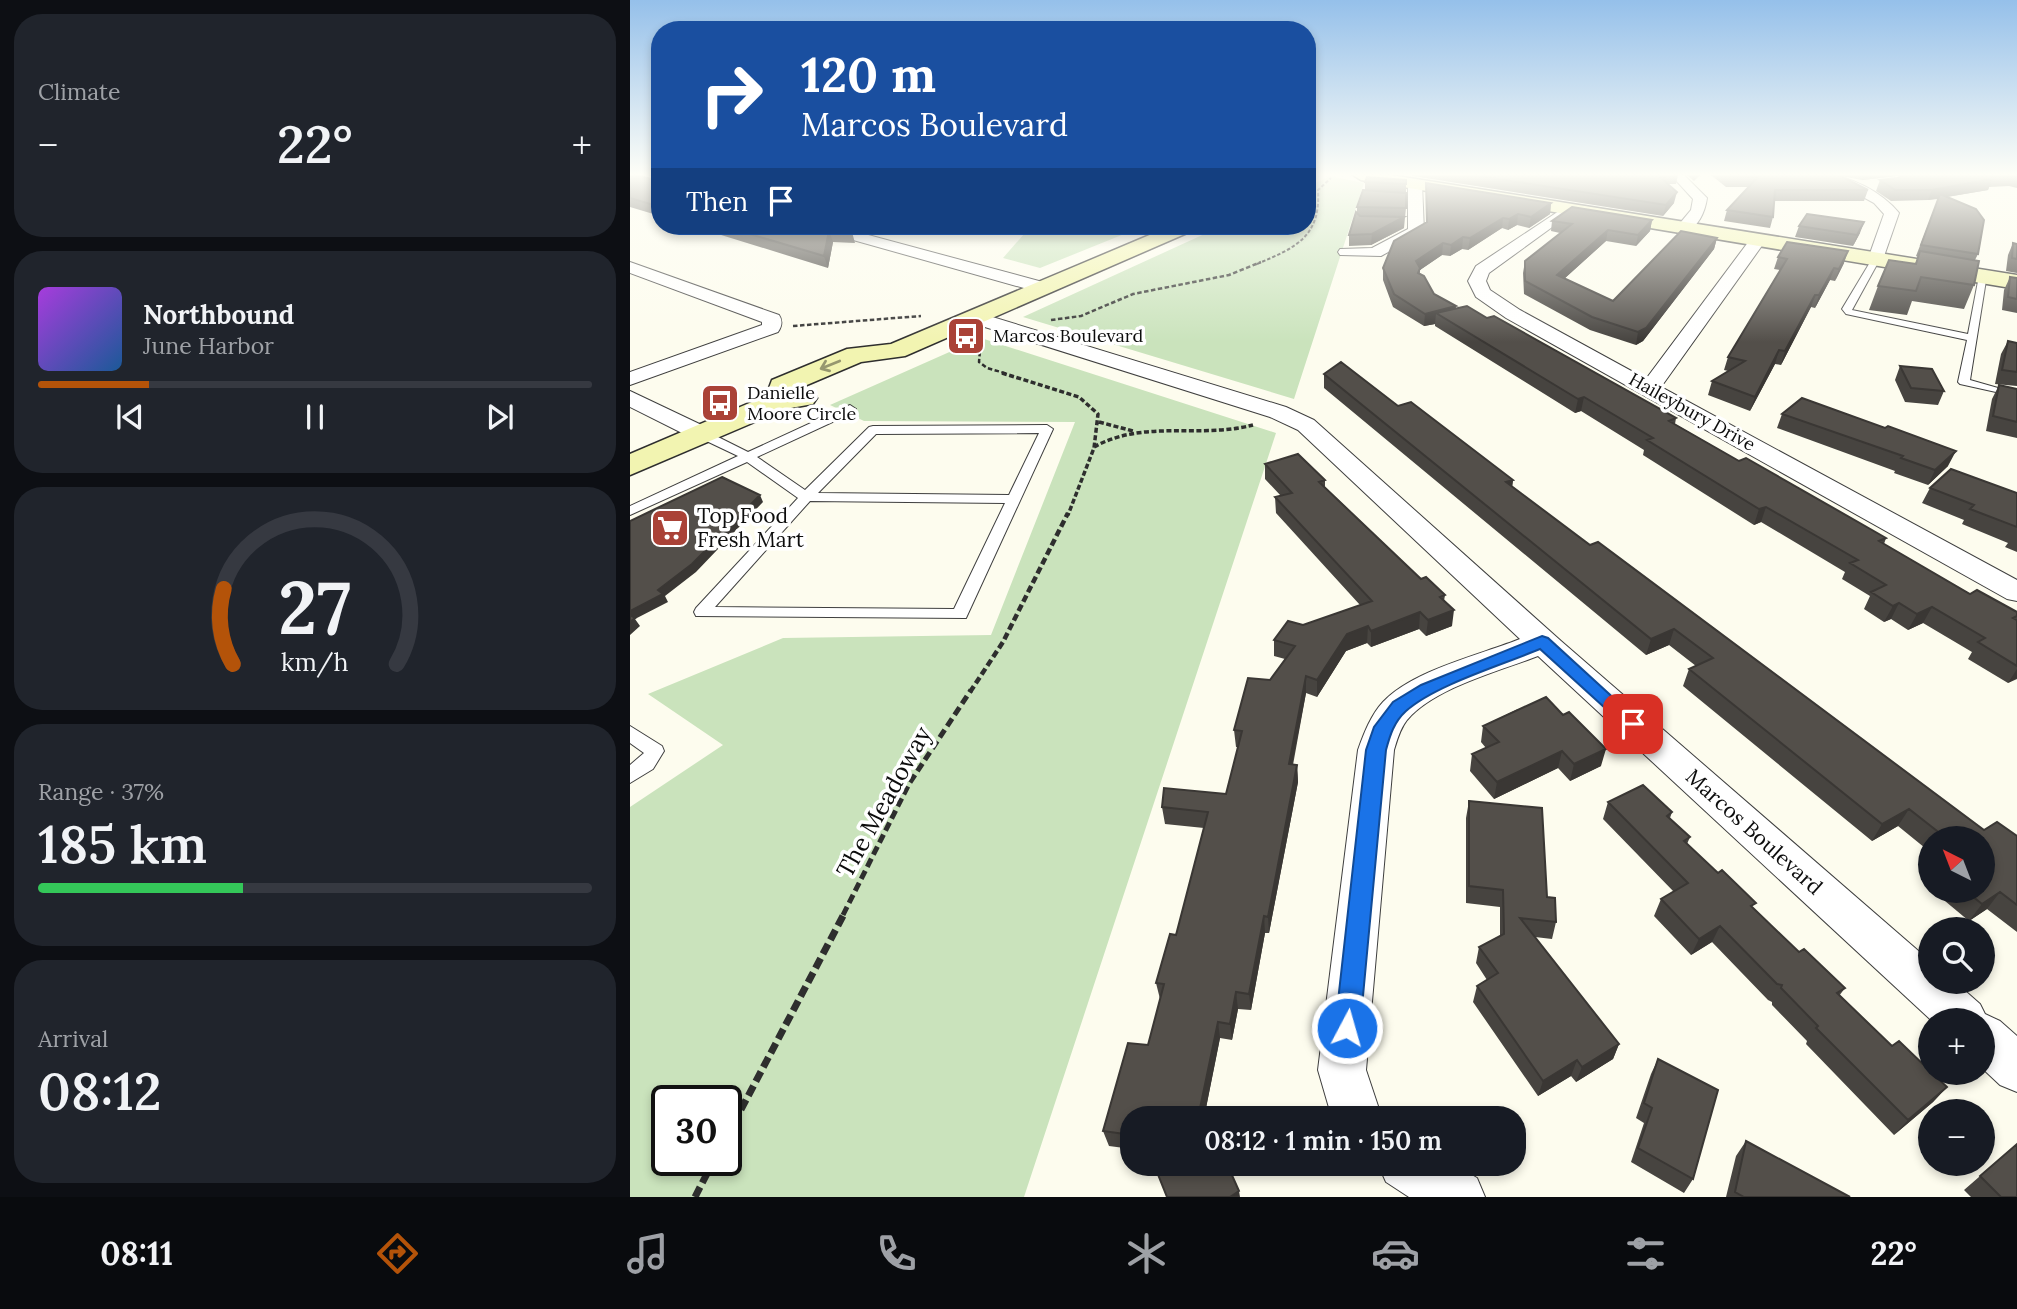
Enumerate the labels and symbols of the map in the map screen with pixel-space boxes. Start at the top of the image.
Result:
bus stop icon: Marcos Boulevard [945,315,987,357]
place label: Marcos Boulevard [993,324,1143,347]
one-way arrow [820,360,841,373]
street label: Haileybury Drive [1625,367,1760,456]
place label: Danielle Moore Circle [747,381,856,425]
bus stop icon: Danielle Moore Circle [699,382,741,424]
place label: Top Food Fresh Mart [697,502,805,553]
supermarket icon: Top Food Fresh Mart [649,507,691,549]
pin [1603,694,1663,754]
street label: The Meadoway [829,720,938,883]
street label: Marcos Boulevard [1680,763,1828,900]
north arrow [1918,826,1995,903]
position arrow [1310,991,1384,1065]
speed limit sign: 30 [651,1085,742,1176]

